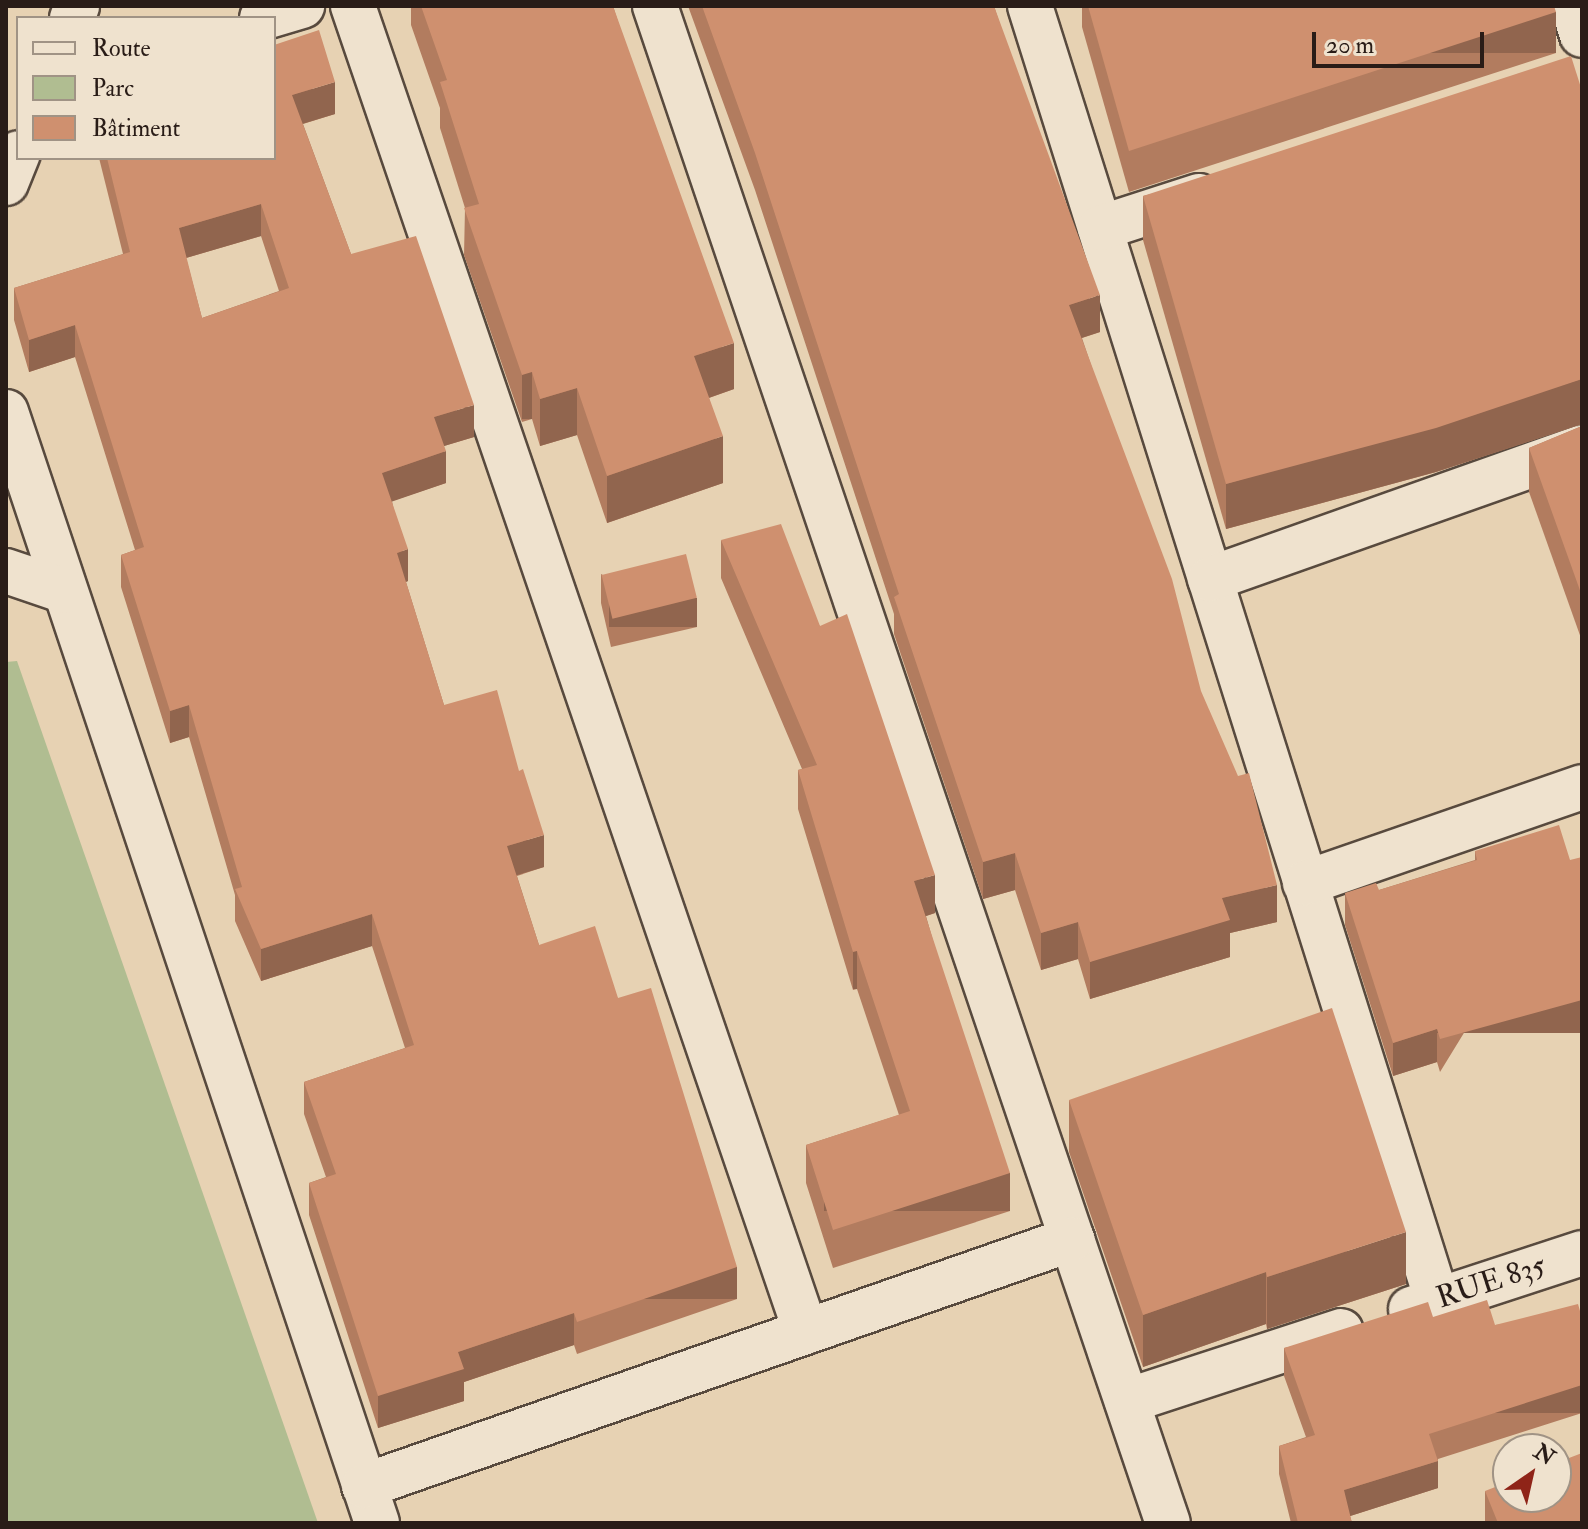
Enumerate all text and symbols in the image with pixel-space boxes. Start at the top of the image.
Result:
legend [16,16,276,160]
scale bar [1316,16,1488,66]
text: 20 m [1326,30,1374,61]
text: Route [92,33,151,64]
text: Parc [92,73,134,104]
text: Bâtiment [92,113,180,144]
street label: RUE 835 [1432,1247,1550,1317]
north arrow [1492,1433,1572,1513]
text: N [1528,1438,1560,1472]

